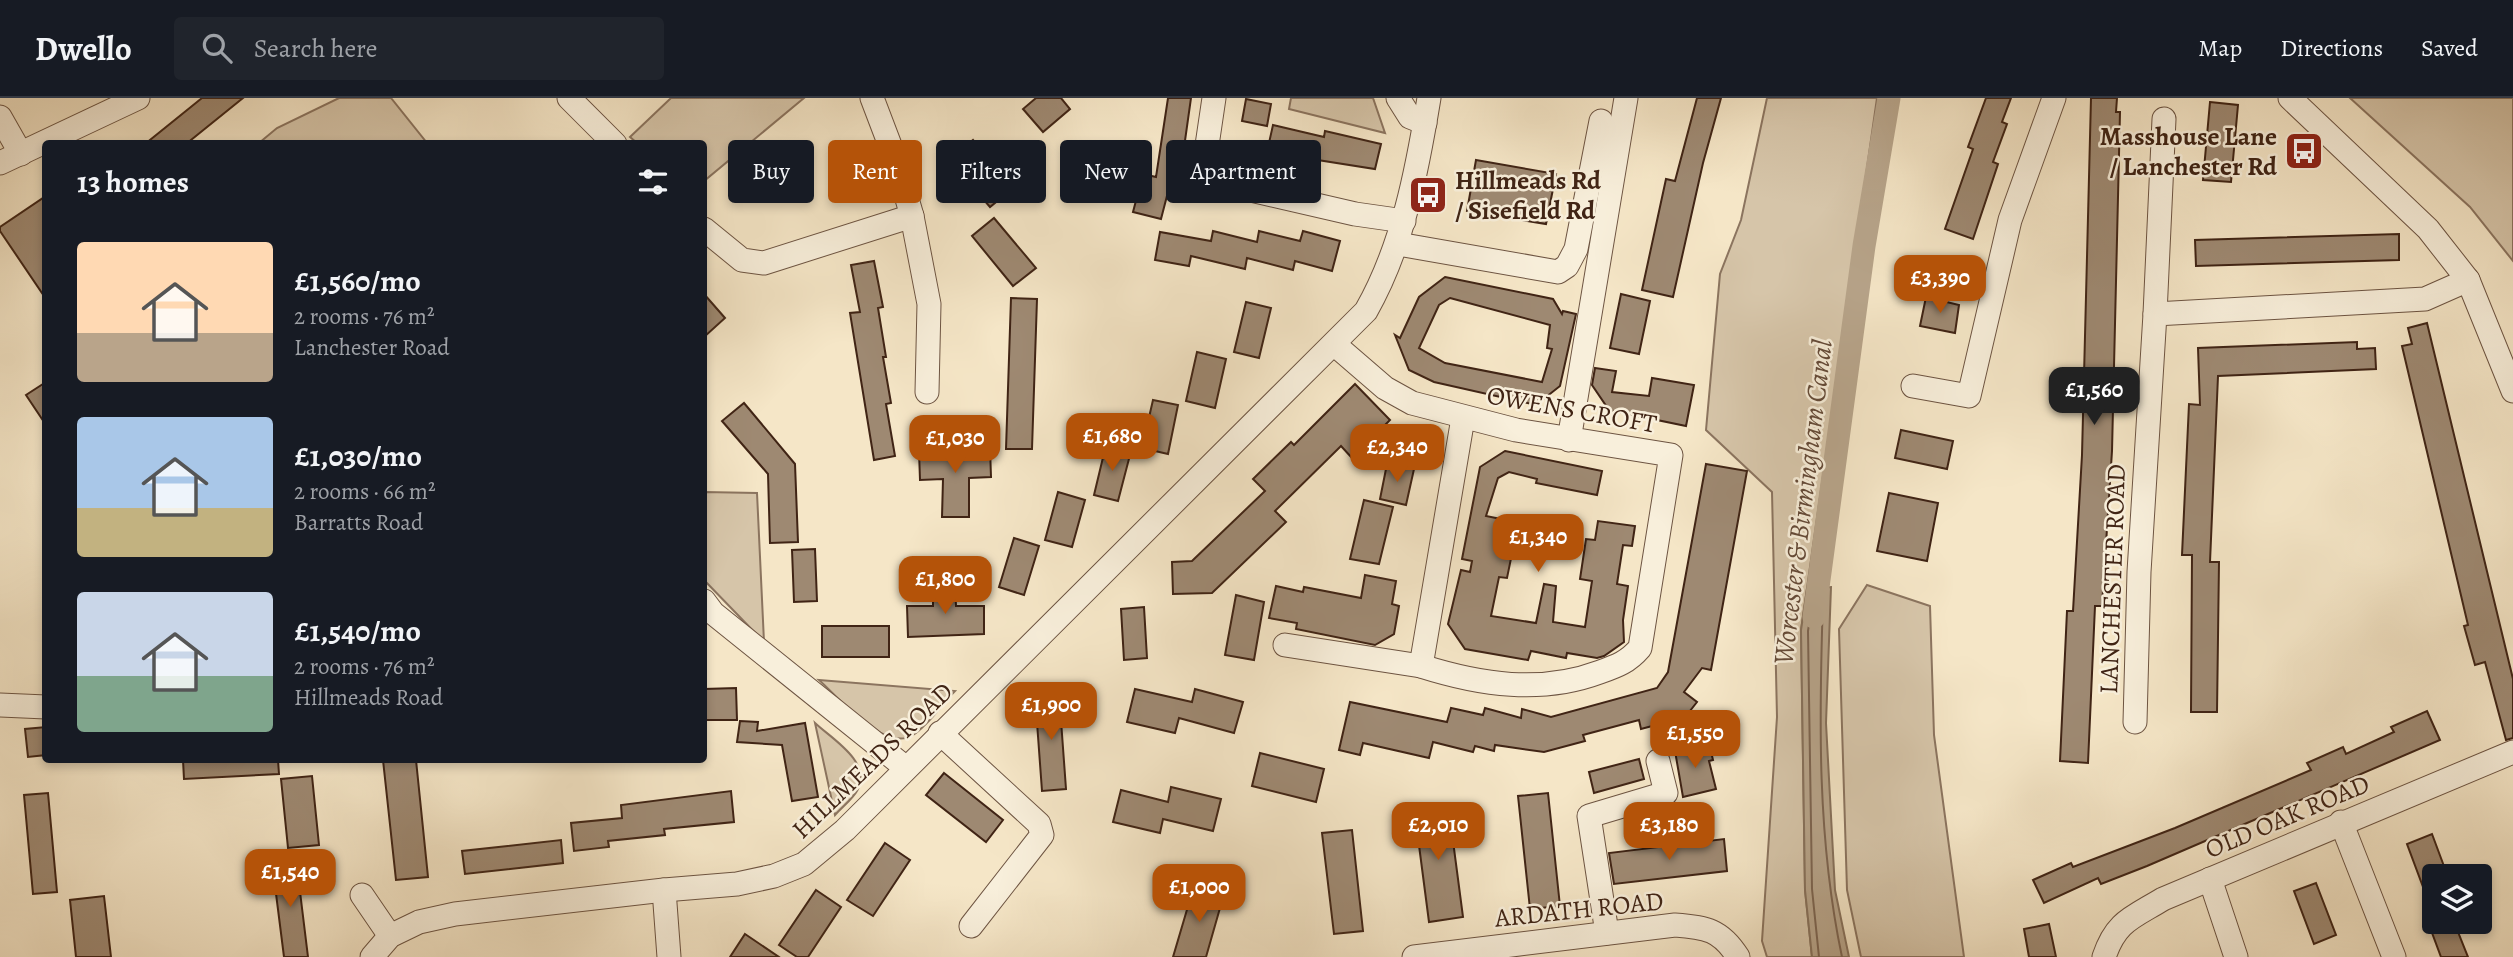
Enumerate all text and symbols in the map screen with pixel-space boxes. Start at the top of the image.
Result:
search box [174,17,664,80]
text: Dwello [35,26,132,71]
icon: search [198,29,236,67]
text: Search here [254,31,377,66]
text: Map [2198,32,2242,64]
text: Directions [2280,32,2383,64]
text: Saved [2421,32,2478,64]
place label: Masshouse Lane / Lanchester Rd [2100,119,2278,184]
bus stop icon: Masshouse Lane / Lanchester Rd [2283,130,2325,172]
chip: Buy [728,140,814,203]
chip: Rent [828,140,922,203]
chip: Filters [936,140,1046,203]
chip: New [1060,140,1152,203]
chip: Apartment [1166,140,1321,203]
text: 13 homes [77,162,189,202]
icon: filters [634,163,672,201]
place label: Hillmeads Rd / Sisefield Rd [1455,163,1602,228]
bus stop icon: Hillmeads Rd / Sisefield Rd [1407,174,1449,216]
pin: £3,390 [1883,256,1997,315]
text: £1,560/mo [294,261,421,301]
text: £3,390 [1910,262,1970,293]
icon: home [133,270,217,354]
text: 2 rooms · 76 m² [294,301,435,332]
text: Lanchester Road [294,332,450,363]
water label: Worcester & Birmingham Canal [1764,337,1842,667]
pin: £1,560 [2037,368,2151,427]
text: £1,560 [2065,374,2123,405]
street label: OWENS CROFT [1484,377,1660,442]
pin: £1,680 [1055,414,1169,473]
pin: £1,030 [898,416,1012,475]
text: £1,680 [1082,420,1142,451]
text: £1,030 [925,422,985,453]
pin: £2,340 [1340,424,1454,484]
text: £2,340 [1366,431,1428,462]
text: £1,030/mo [294,436,422,476]
icon: home [133,445,217,529]
street label: LANCHESTER ROAD [2091,463,2134,695]
text: 2 rooms · 66 m² [294,476,436,507]
text: Barratts Road [294,507,423,538]
pin: £1,340 [1481,514,1595,574]
text: £1,340 [1509,521,1567,552]
pin: £1,800 [888,556,1002,616]
text: £1,800 [915,563,975,594]
text: £1,540/mo [294,611,421,651]
icon: home [133,620,217,704]
text: 2 rooms · 76 m² [294,651,435,682]
street label: HILLMEADS ROAD [784,674,961,846]
text: Hillmeads Road [294,682,443,713]
pin: £1,900 [994,682,1108,742]
text: £1,900 [1021,689,1081,720]
pin: £1,550 [1638,710,1752,770]
text: £1,550 [1666,717,1724,748]
street label: OLD OAK ROAD [2200,766,2375,867]
pin: £2,010 [1381,802,1495,862]
pin: £3,180 [1612,802,1726,862]
text: £2,010 [1408,809,1468,840]
text: £3,180 [1640,809,1698,840]
pin: £1,540 [233,850,347,909]
text: £1,540 [261,856,319,887]
pin: £1,000 [1142,864,1256,924]
map controls [2422,864,2492,934]
button: layers [2422,864,2492,934]
text: £1,000 [1168,871,1230,902]
street label: ARDATH ROAD [1492,883,1665,936]

